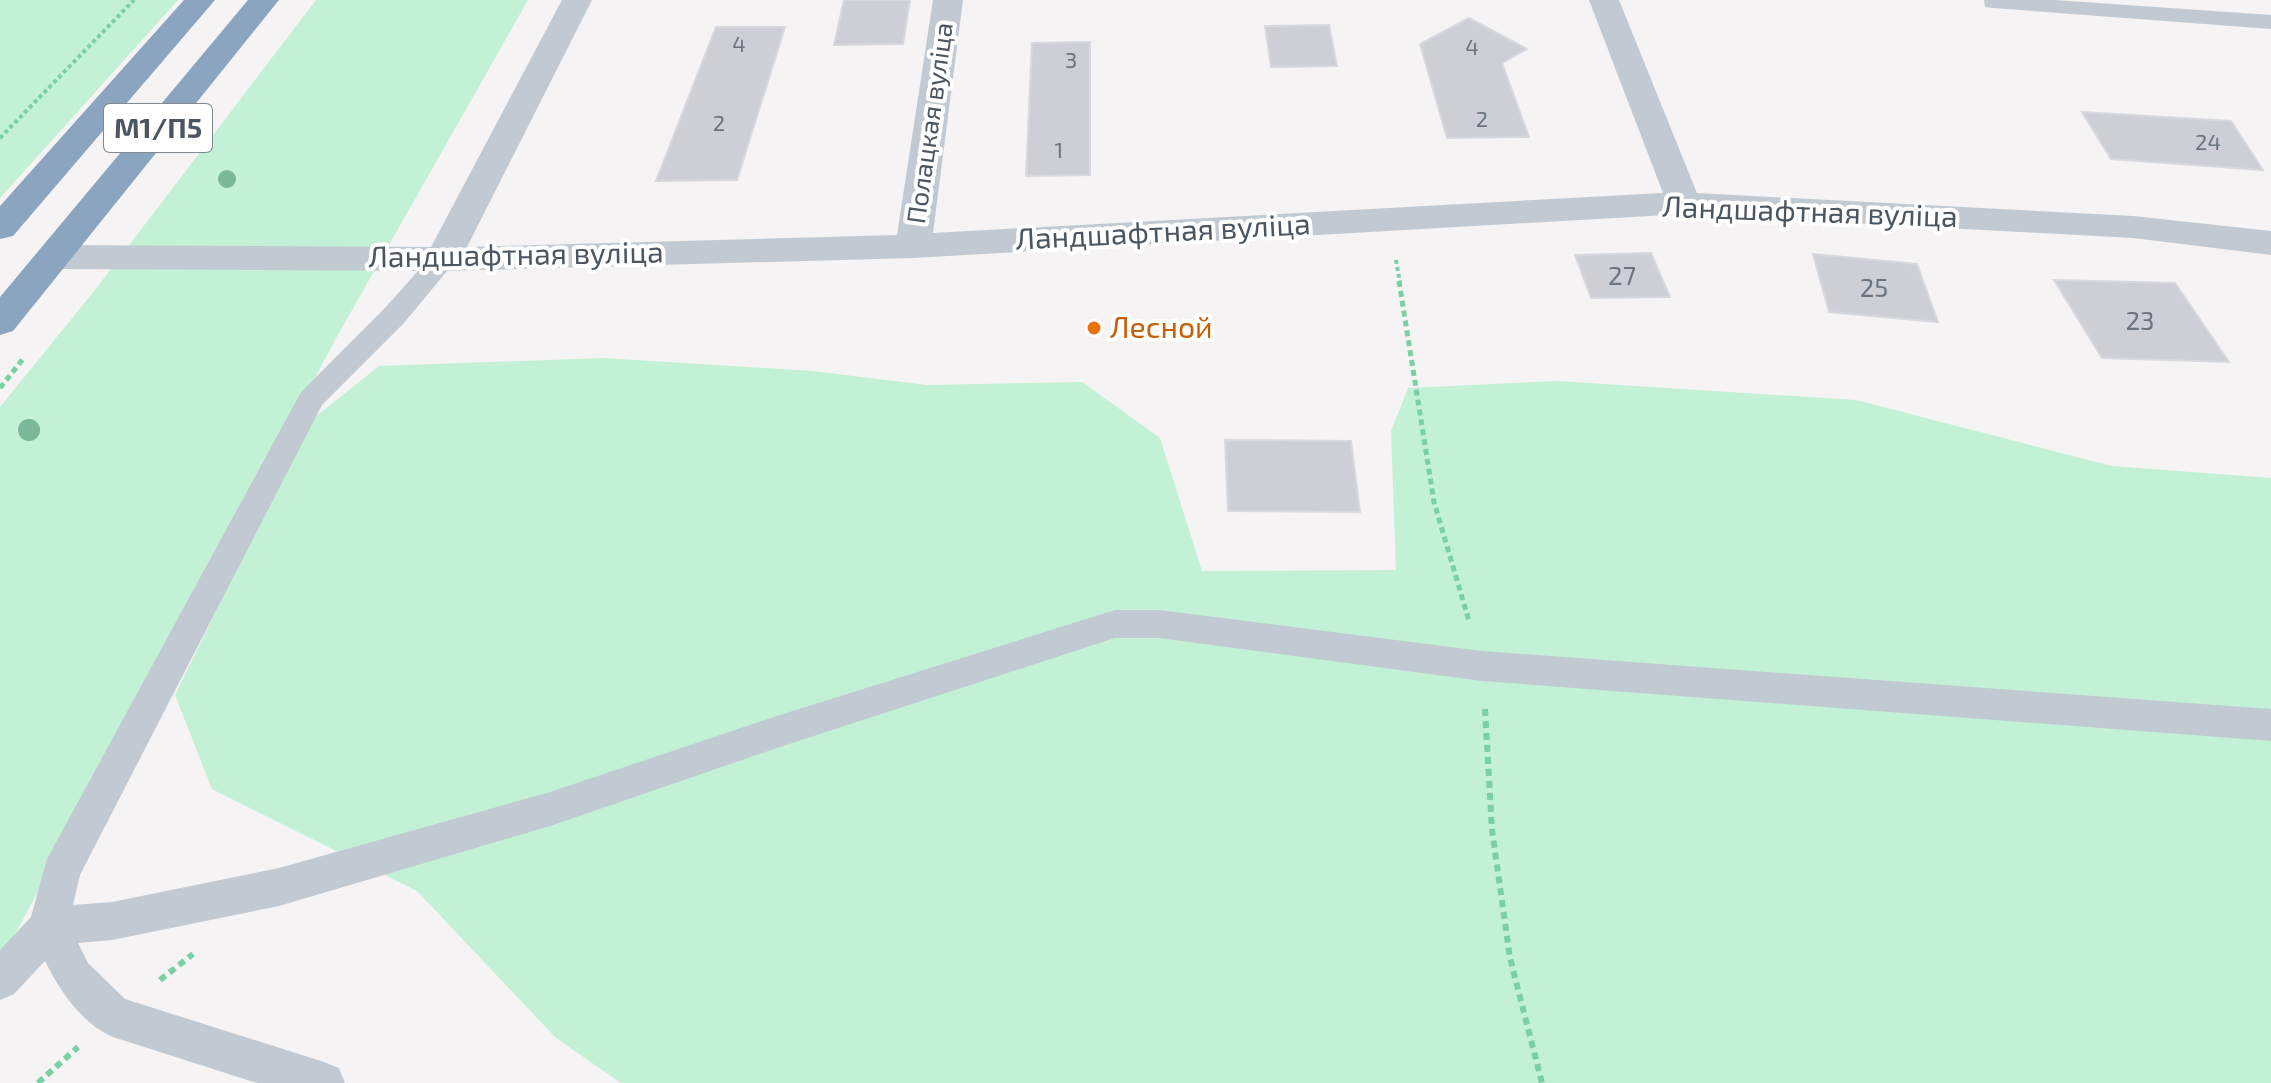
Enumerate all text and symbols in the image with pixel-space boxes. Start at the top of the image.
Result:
street label: Полацкая вуліца [899,20,959,225]
house number: 4 [732,30,746,56]
house number: 4 [1465,33,1479,59]
house number: 3 [1065,46,1077,72]
road number: М1/П5 [104,104,212,152]
house number: 2 [1476,105,1488,131]
house number: 2 [713,109,725,135]
house number: 24 [2195,128,2221,154]
house number: 1 [1055,136,1063,162]
street label: Ландшафтная вуліца [1662,187,1958,234]
street label: Ландшафтная вуліца [1014,204,1311,257]
street label: Ландшафтная вуліца [368,232,664,275]
house number: 27 [1608,259,1636,290]
house number: 25 [1860,271,1888,302]
house number: 23 [2125,304,2155,335]
place label: Лесной [1110,308,1213,344]
marker: Лесной [1085,319,1103,337]

